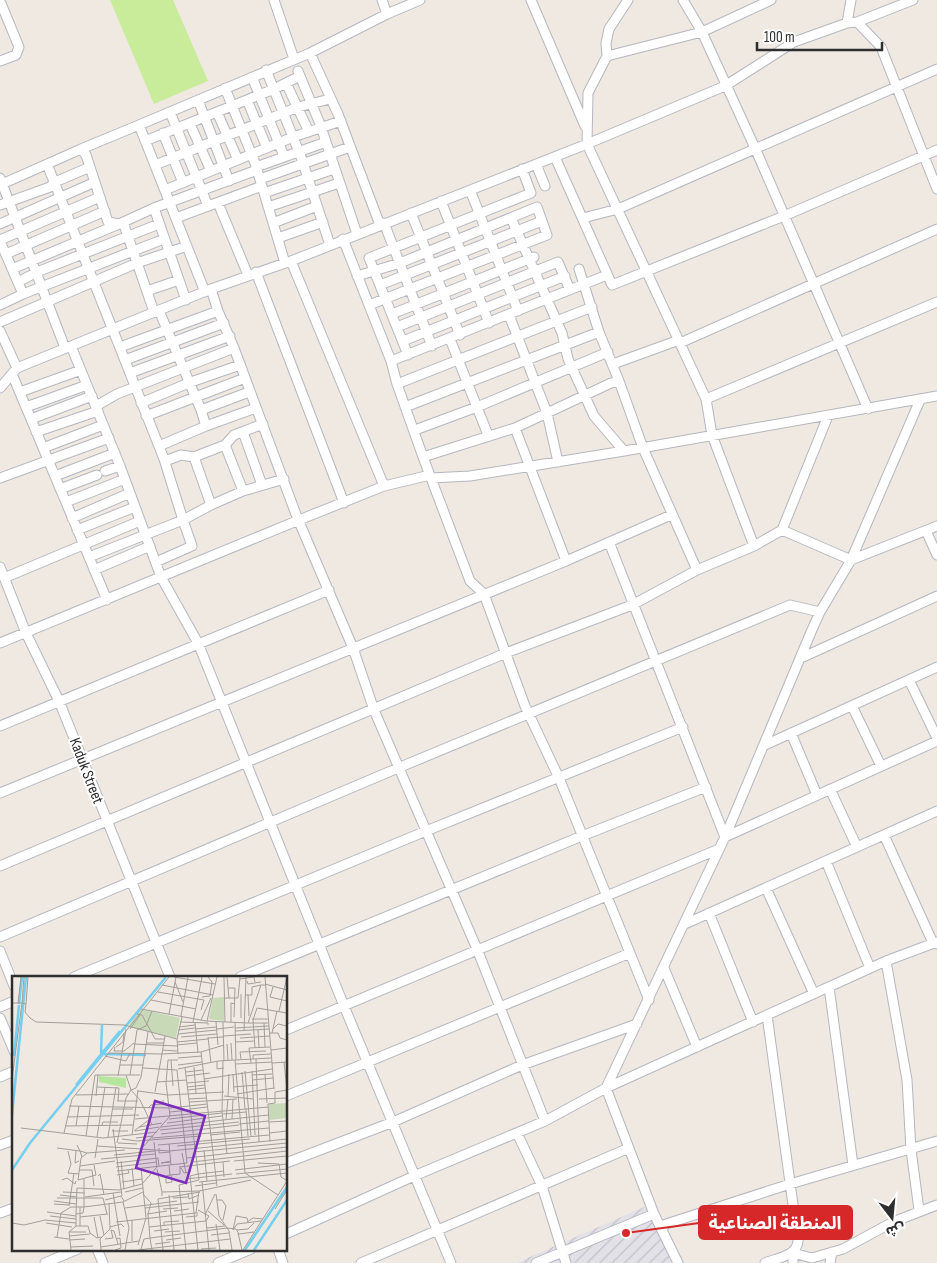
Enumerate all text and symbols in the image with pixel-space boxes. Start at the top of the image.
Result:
scale bar [757,20,882,52]
text: 100 m [764,28,795,47]
street label: Kaduk Street [65,735,107,807]
inset map [12,976,288,1250]
north arrow [867,1193,917,1243]
callout: المنطقة الصناعية [699,1206,852,1239]
text: المنطقة الصناعية [709,1213,841,1234]
text: ش [884,1219,907,1241]

